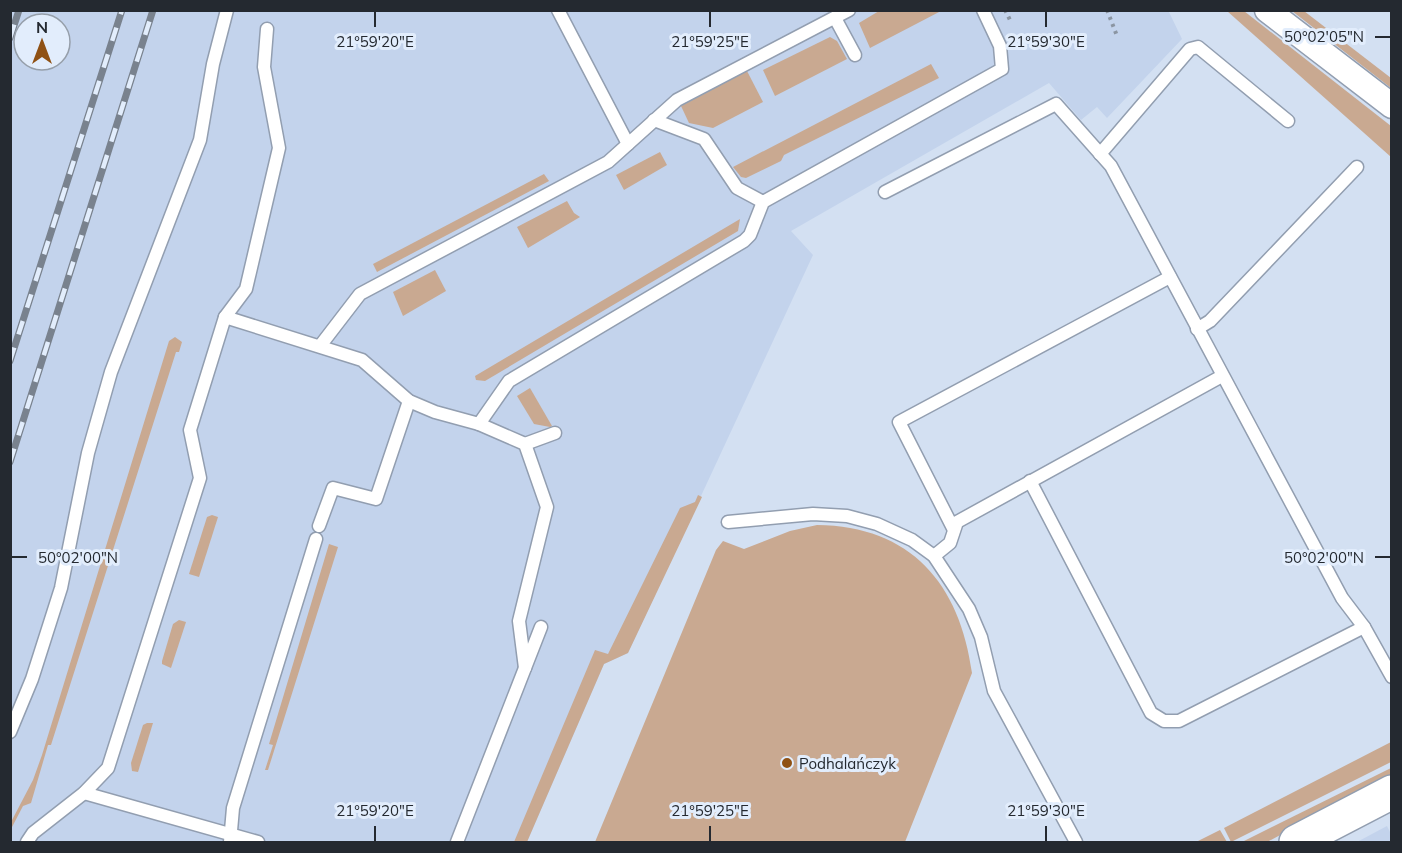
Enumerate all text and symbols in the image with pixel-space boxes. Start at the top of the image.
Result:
north arrow [12,12,72,72]
text: N [36,17,48,37]
text: 50°02'05"N [1284,27,1364,46]
text: 21°59'20"E [336,32,414,51]
text: 21°59'25"E [671,32,749,51]
text: 21°59'30"E [1007,32,1085,51]
text: 50°02'00"N [38,548,118,567]
text: 50°02'00"N [1284,548,1364,567]
place label: Podhalańczyk [799,754,896,773]
marker: Podhalańczyk [780,756,794,770]
text: 21°59'20"E [336,801,414,820]
text: 21°59'25"E [671,801,749,820]
text: 21°59'30"E [1007,801,1085,820]

